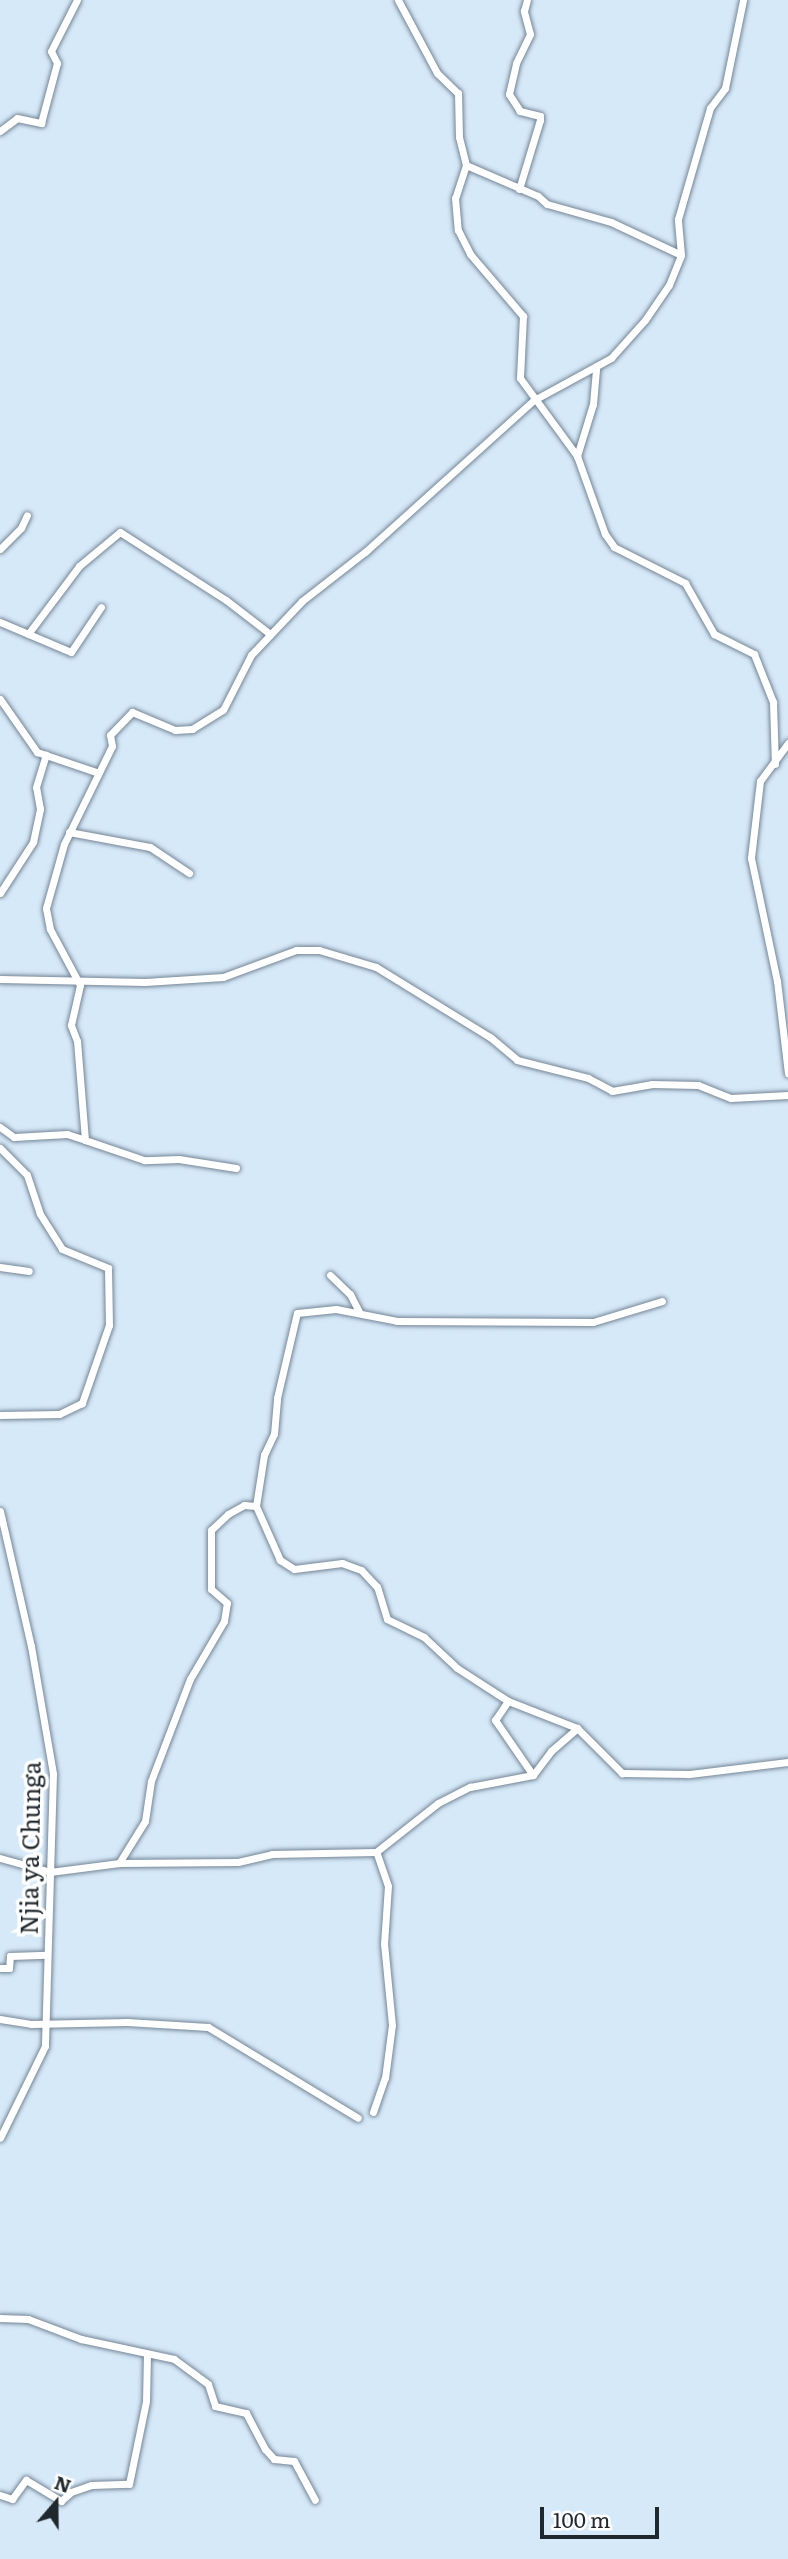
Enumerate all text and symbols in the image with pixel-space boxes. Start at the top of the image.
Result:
street label: Njia ya Chunga [13,1761,45,1935]
text: N [51,2467,75,2499]
north arrow [21,2468,91,2538]
scale bar [543,2492,662,2536]
text: 100 m [553,2503,610,2534]

